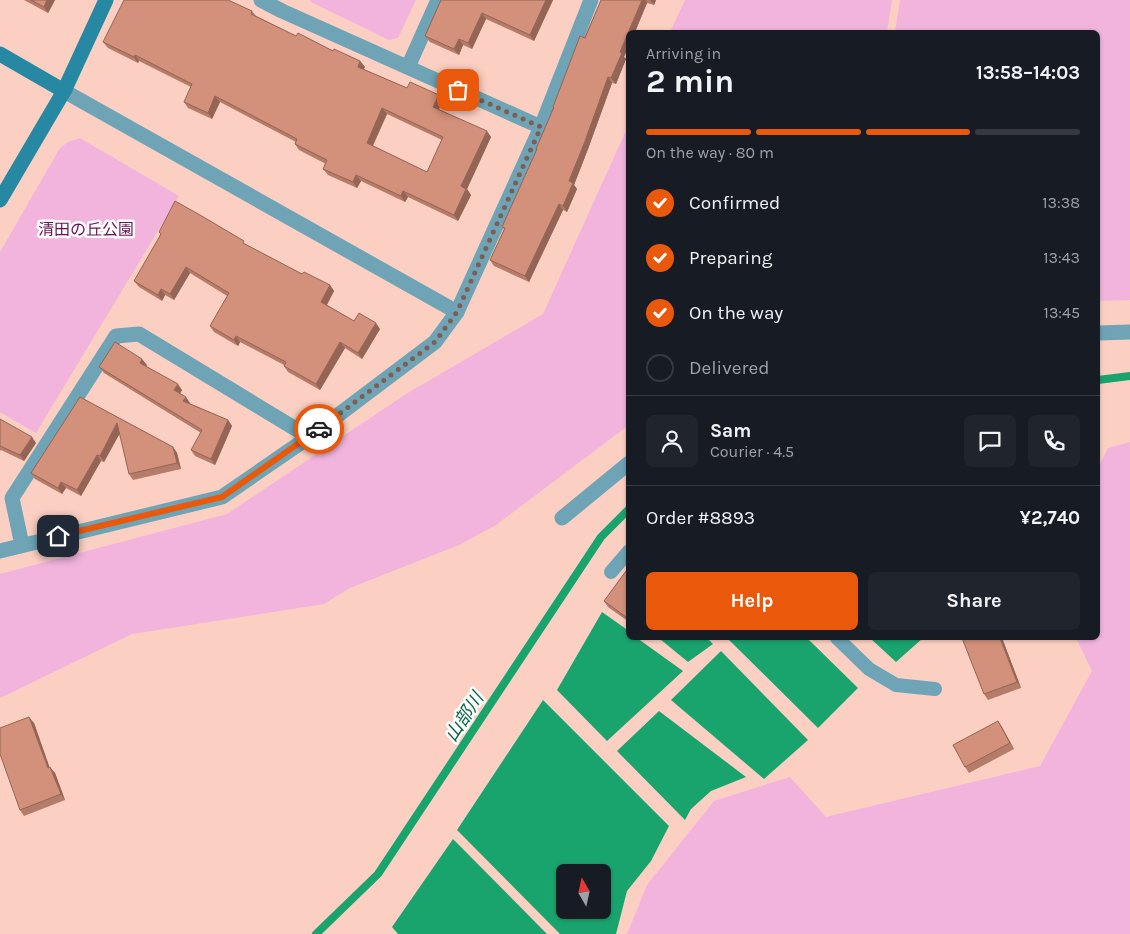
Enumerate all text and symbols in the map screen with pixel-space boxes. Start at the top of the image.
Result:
text: Arriving in [646,44,721,63]
text: 13:58–14:03 [976,62,1080,84]
text: 2 min [646,63,734,100]
pin [437,69,479,111]
icon: bag [444,76,472,104]
text: On the way · 80 m [646,143,774,162]
icon: check [646,189,674,217]
text: Confirmed [689,192,780,214]
text: 13:38 [1042,193,1080,212]
park label: 清田の丘公園 [38,220,134,239]
icon: check [646,244,674,272]
text: Preparing [689,247,772,269]
text: 13:43 [1043,248,1080,267]
icon: check [646,299,674,327]
text: On the way [689,302,783,324]
text: 13:45 [1044,303,1080,322]
text: Delivered [689,357,769,379]
courier [294,404,344,454]
icon: car [305,415,333,443]
button: person [646,415,698,467]
button: chat [964,415,1016,467]
button: phone [1028,415,1080,467]
text: Sam [710,420,751,442]
text: Courier · 4.5 [710,442,794,461]
text: Order #8893 [646,507,755,529]
text: ¥2,740 [1020,507,1080,529]
pin [37,515,79,557]
icon: home [44,522,72,550]
button: Help [646,572,858,630]
button: Share [868,572,1080,630]
water label: 山部川 [440,687,489,746]
north arrow [556,864,611,919]
map controls [556,864,611,919]

